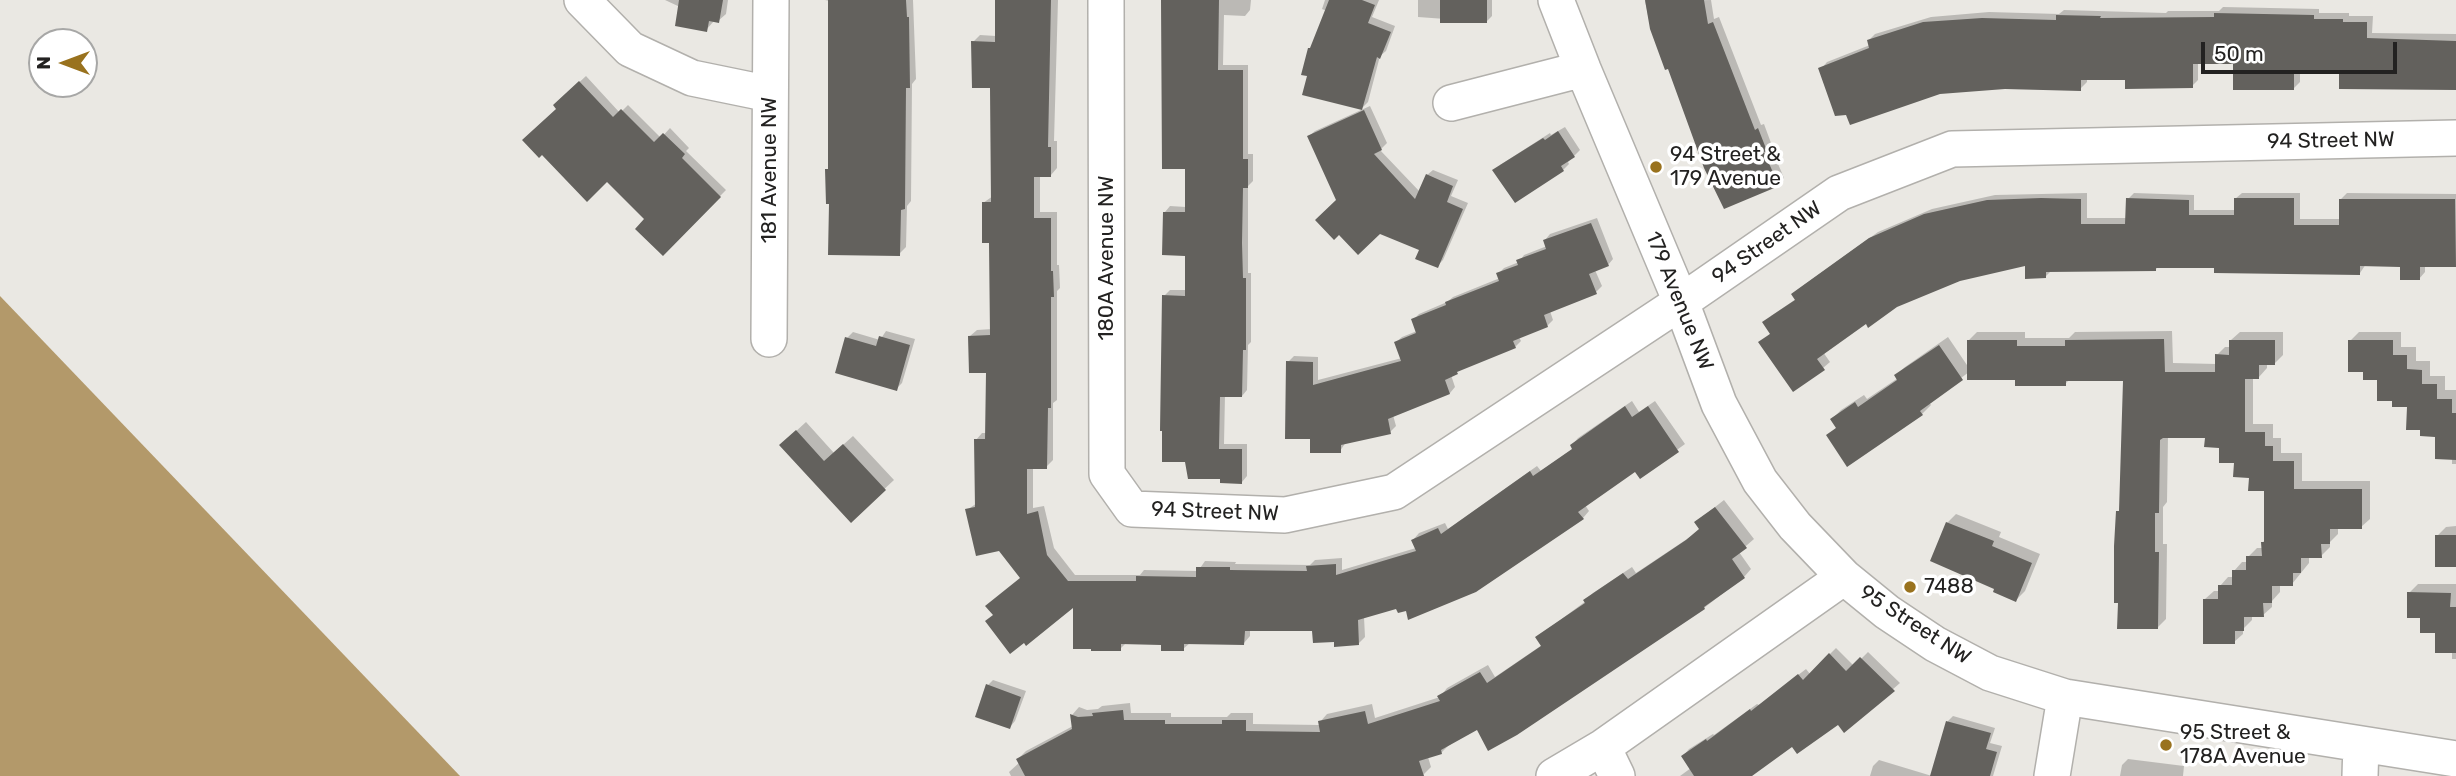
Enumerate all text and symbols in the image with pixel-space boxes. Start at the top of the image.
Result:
north arrow [28,28,98,98]
scale bar [2204,28,2400,72]
text: 50 m [2214,41,2264,66]
text: N [32,56,55,70]
street label: 181 Avenue NW [757,97,783,243]
street label: 94 Street NW [2267,127,2395,155]
place label: 94 Street & 179 Avenue [1670,142,1781,192]
marker: 94 Street & 179 Avenue [1648,159,1664,175]
street label: 180A Avenue NW [1094,176,1120,340]
street label: 94 Street NW [1708,196,1826,290]
street label: 179 Avenue NW [1640,228,1718,374]
street label: 94 Street NW [1151,497,1279,527]
place label: 7488 [1924,574,1974,600]
marker: 7488 [1902,579,1918,595]
street label: 95 Street NW [1855,580,1975,670]
place label: 95 Street & 178A Avenue [2180,720,2306,770]
marker: 95 Street & 178A Avenue [2158,737,2174,753]

